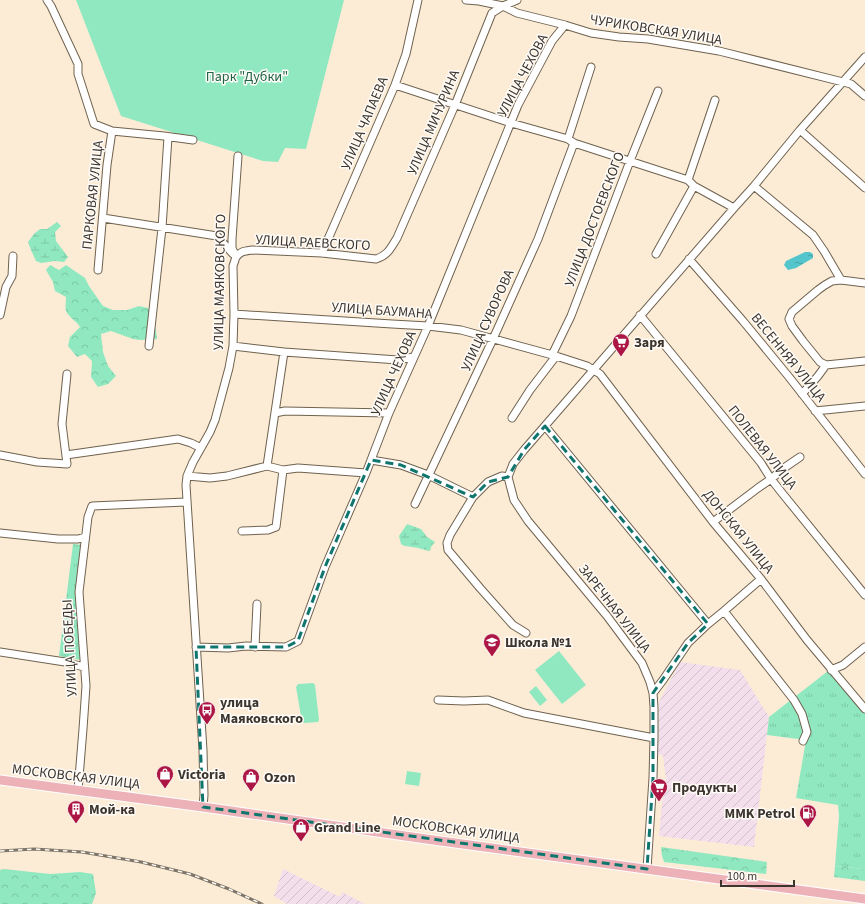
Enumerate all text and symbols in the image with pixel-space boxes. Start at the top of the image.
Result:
street label: ЧУРИКОВСКАЯ УЛИЦА [588,10,724,50]
street label: УЛИЦА ЧЕХОВА [493,30,553,121]
street label: УЛИЦА МИЧУРИНА [403,66,465,178]
park label: Парк "Дубки" [206,67,288,87]
street label: УЛИЦА ЧАПАЕВА [336,73,394,173]
street label: ПАРКОВАЯ УЛИЦА [77,139,109,251]
street label: УЛИЦА ДОСТОЕВСКОГО [560,149,630,290]
street label: УЛИЦА МАЯКОВСКОГО [209,214,231,350]
street label: УЛИЦА РАЕВСКОГО [255,230,371,256]
street label: УЛИЦА СУВОРОВА [457,266,519,375]
street label: УЛИЦА БАУМАНА [331,297,433,325]
street label: ВЕСЕННЯЯ УЛИЦА [746,309,831,407]
street label: УЛИЦА ЧЕХОВА [366,327,422,419]
supermarket icon: Заря [611,332,631,357]
place label: Заря [634,333,665,353]
street label: ПОЛЕВАЯ УЛИЦА [723,401,802,494]
street label: ДОНСКАЯ УЛИЦА [698,485,779,578]
street label: ЗАРЕЧНАЯ УЛИЦА [573,560,655,657]
street label: УЛИЦА ПОБЕДЫ [57,599,83,697]
school or university icon: Школа №1 [482,632,502,657]
place label: Школа №1 [505,633,572,653]
place label: улица Маяковского [220,693,303,729]
bus stop icon: улица Маяковского [197,700,217,725]
street label: МОСКОВСКАЯ УЛИЦА [11,759,141,795]
shop icon: Victoria [155,764,175,789]
place label: Victoria [177,765,226,785]
shop icon: Ozon [241,767,261,792]
place label: Ozon [264,768,295,788]
supermarket icon: Продукты [649,777,669,802]
place label: Продукты [672,778,737,798]
building icon: Мой-ка [66,799,86,824]
place label: Мой-ка [89,800,135,820]
fuel station icon: MMK Petrol [798,803,818,828]
place label: MMK Petrol [725,804,795,824]
street label: МОСКОВСКАЯ УЛИЦА [391,811,521,849]
shop icon: Grand Line [291,817,311,842]
place label: Grand Line [314,818,381,838]
scale bar [721,862,794,888]
text: 100 m [727,868,757,885]

